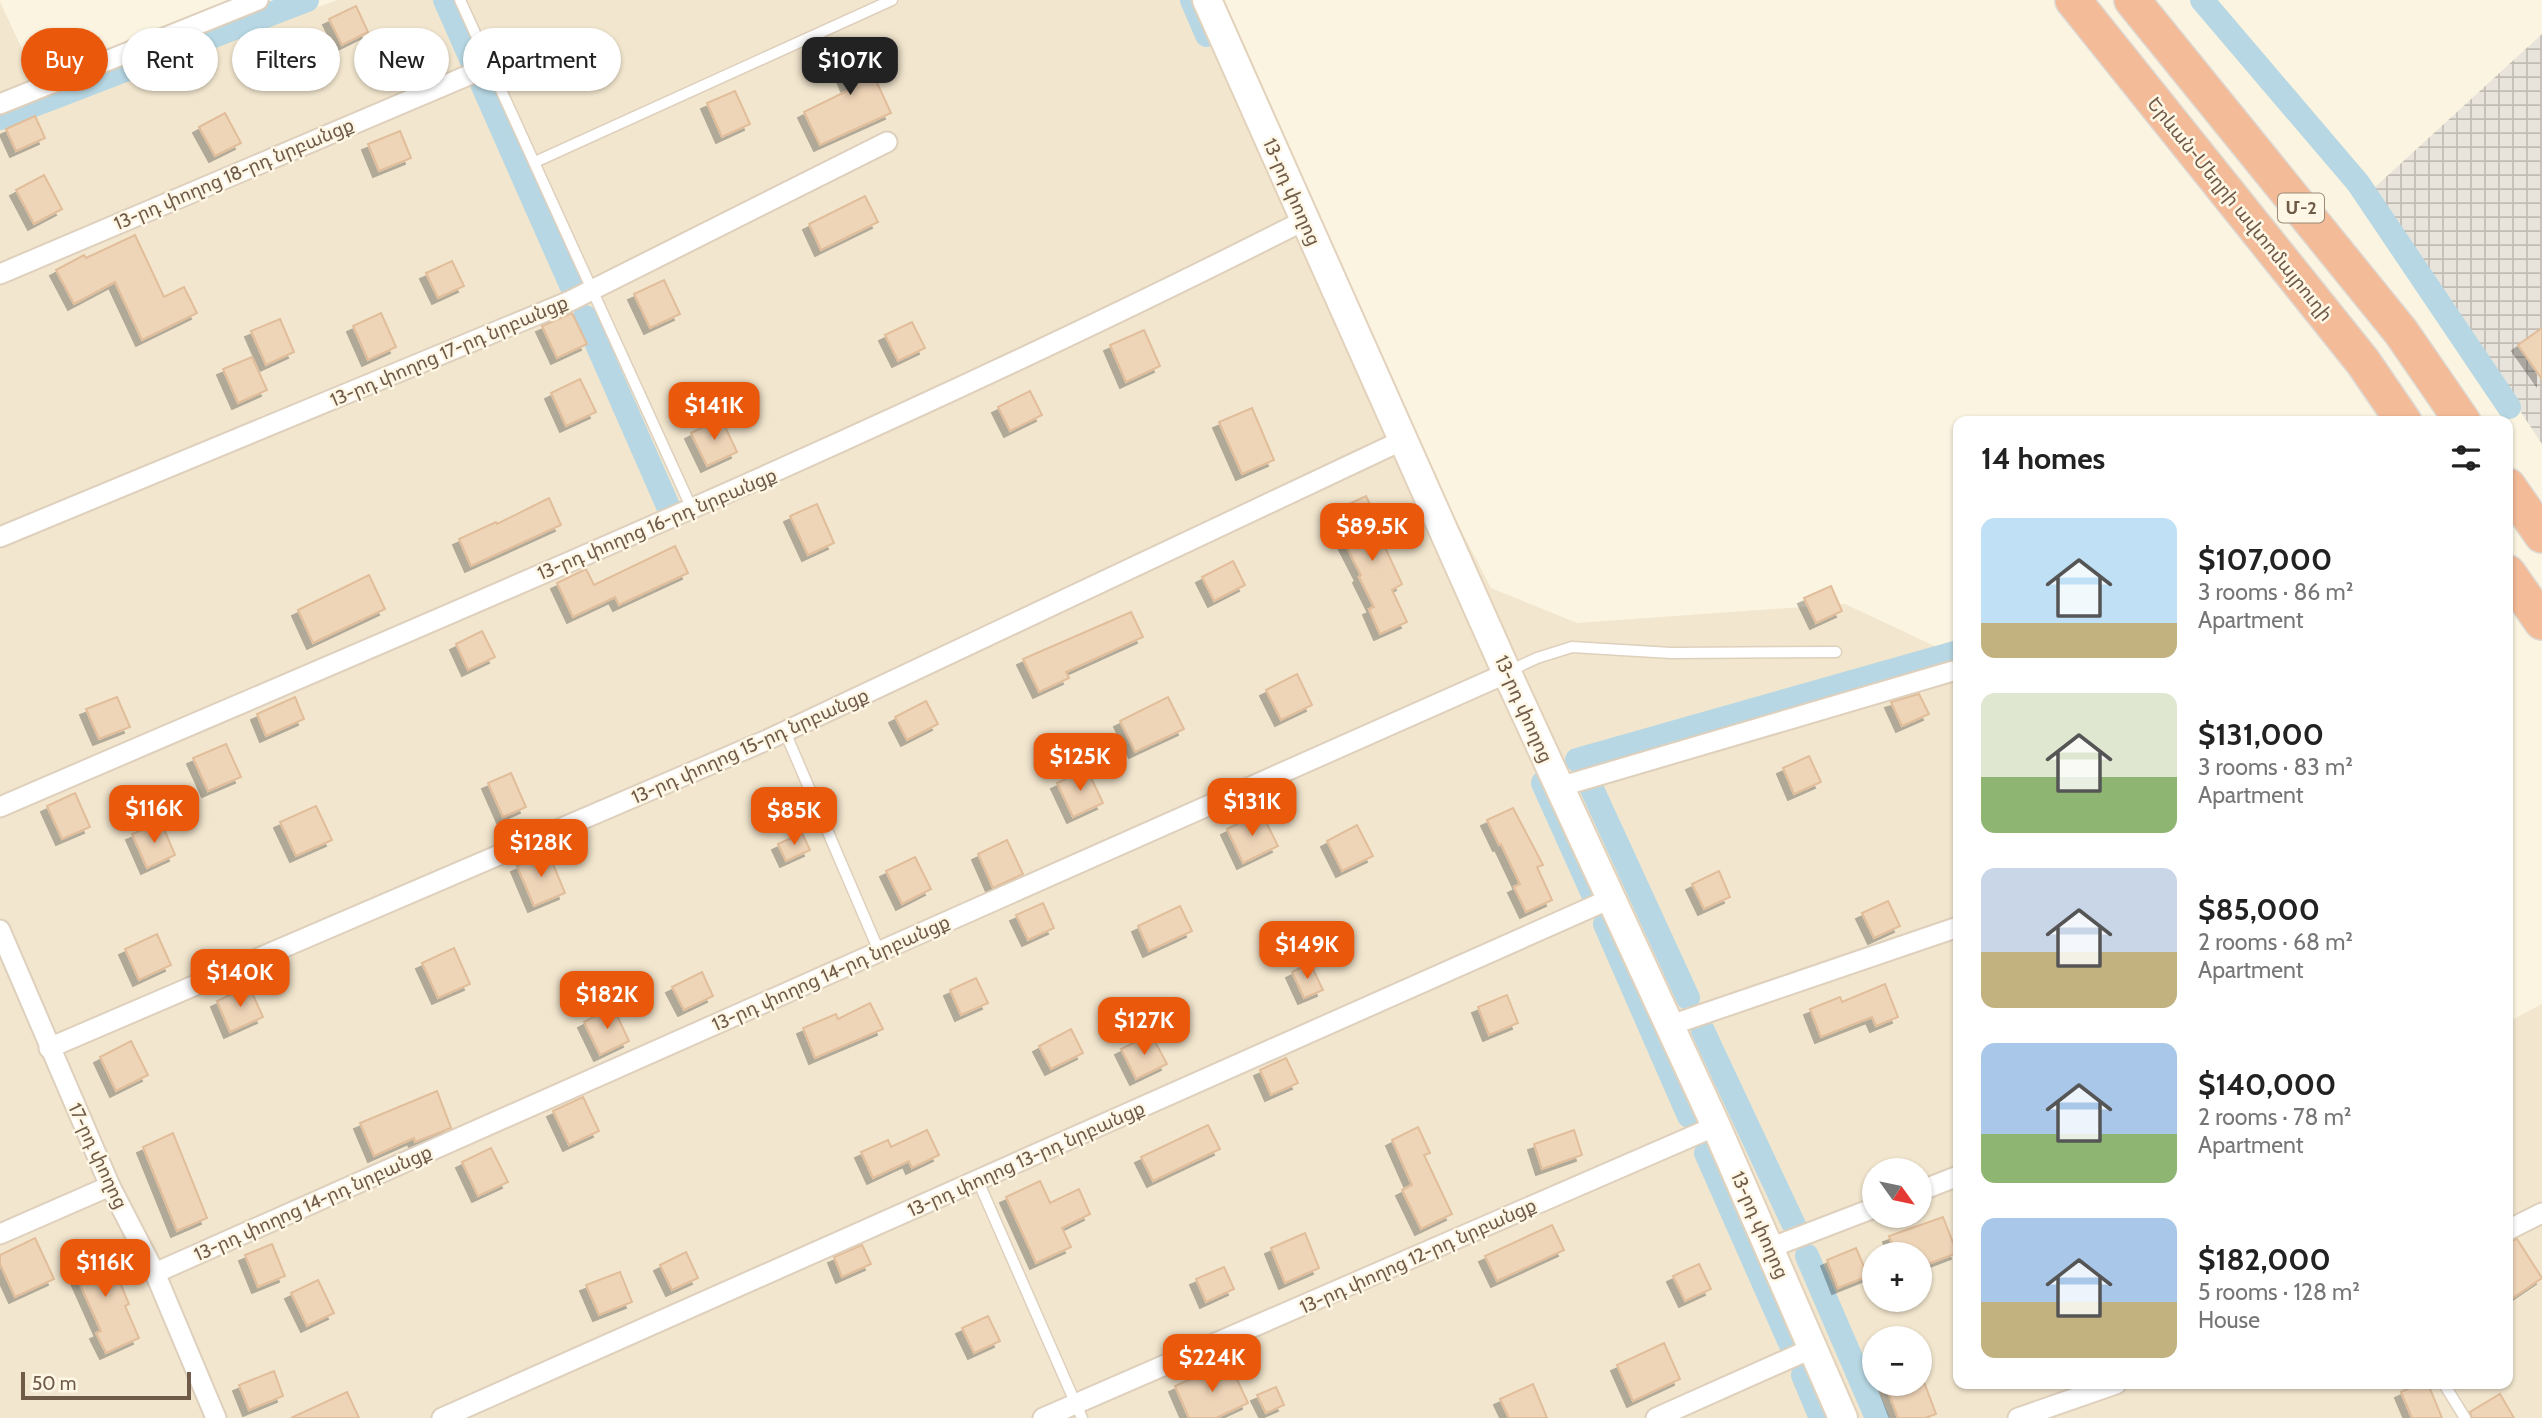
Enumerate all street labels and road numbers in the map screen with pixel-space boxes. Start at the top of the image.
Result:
street label: Երևան-Մեղրի ավտոմայրուղի [2142,92,2338,326]
street label: 13-րդ փողոց 18-րդ նրբանցք [111,113,357,235]
street label: 13-րդ փողոց [1258,135,1326,249]
road number: Մ-2 [2278,194,2324,223]
street label: 13-րդ փողոց 17-րդ նրբանցք [327,290,571,412]
street label: 13-րդ փողոց 16-րդ նրբանցք [534,463,780,585]
street label: 13-րդ փողոց [1490,652,1558,766]
street label: 13-րդ փողոց 15-րդ նրբանցք [628,683,872,809]
street label: 13-րդ փողոց 14-րդ նրբանցք [708,910,954,1036]
street label: 13-րդ փողոց 13-րդ նրբանցք [904,1096,1148,1222]
street label: 17-րդ փողոց [63,1100,133,1212]
street label: 13-րդ փողոց 14-րդ նրբանցք [190,1140,436,1266]
street label: 13-րդ փողոց [1726,1168,1794,1282]
street label: 13-րդ փողոց 12-րդ նրբանցք [1296,1193,1540,1319]

